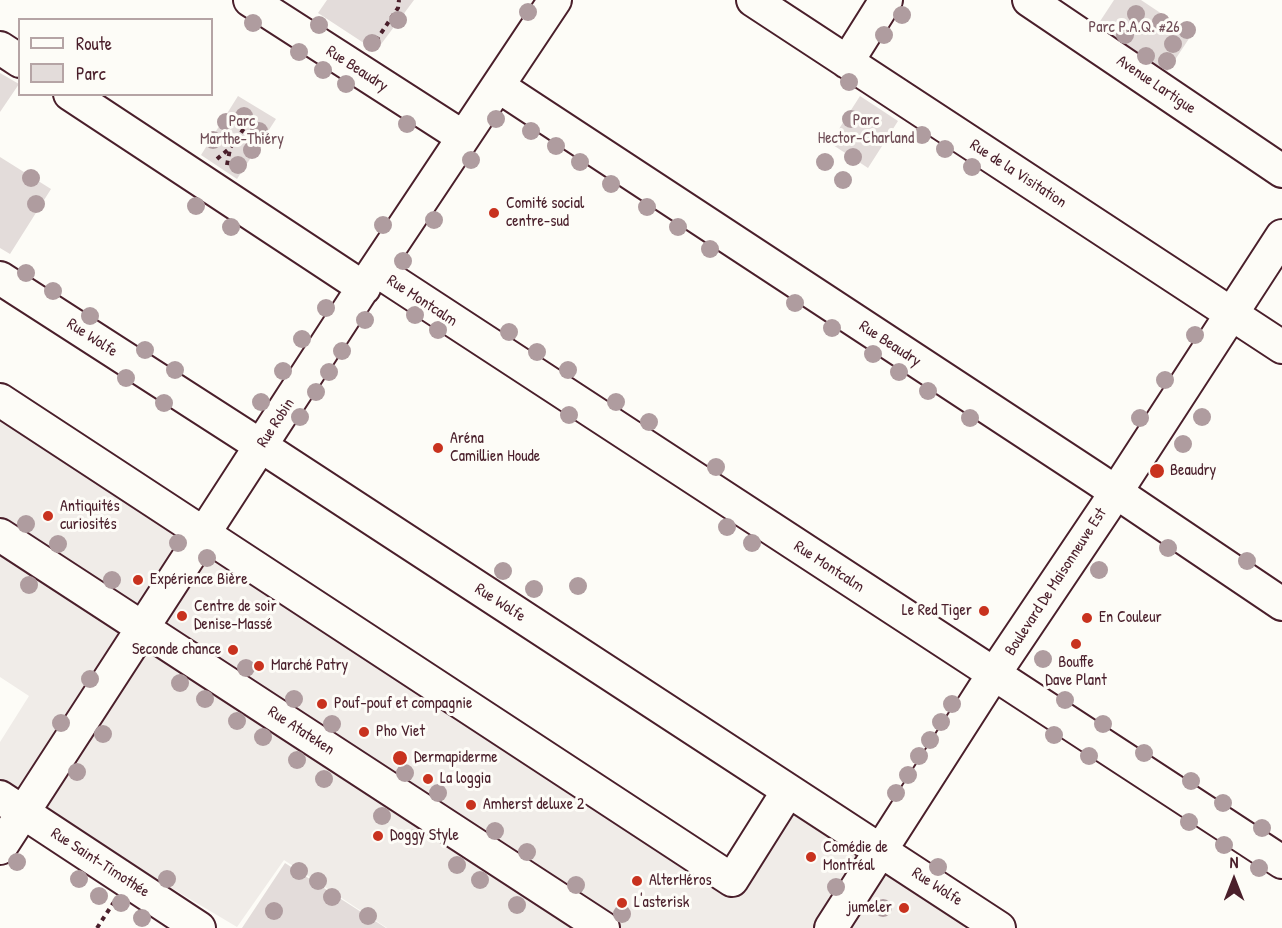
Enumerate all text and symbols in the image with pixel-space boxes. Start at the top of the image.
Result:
legend [18,18,213,96]
park label: Parc P.A.Q. #26 [1088,18,1180,38]
text: Route [76,31,112,56]
street label: Rue Beaudry [322,42,392,96]
street label: Avenue Lartigue [1113,51,1199,119]
text: Parc [76,61,106,86]
park label: Parc Hector-Charland [818,111,914,149]
park label: Parc Marthe-Thiéry [200,112,284,150]
street label: Rue de la Visitation [966,136,1070,212]
place label: Comité social centre-sud [506,194,584,232]
marker: Comité social centre-sud [487,206,501,220]
street label: Rue Montcalm [383,271,461,331]
street label: Rue Wolfe [63,315,121,361]
street label: Rue Beaudry [855,317,925,371]
street label: Rue Robin [253,395,299,451]
place label: Aréna Camillien Houde [450,429,540,467]
marker: Aréna Camillien Houde [431,441,445,455]
place label: Beaudry [1170,461,1216,481]
marker: Beaudry [1148,462,1166,480]
place label: Antiquités curiosités [60,497,120,535]
street label: Boulevard De Maisonneuve Est [1001,504,1111,660]
marker: Antiquités curiosités [41,509,55,523]
street label: Rue Montcalm [790,537,868,597]
place label: Expérience Bière [150,570,248,590]
marker: Expérience Bière [131,573,145,587]
street label: Rue Wolfe [471,580,529,626]
place label: Centre de soir Denise-Massé [194,597,277,635]
place label: Le Red Tiger [902,601,972,621]
marker: Le Red Tiger [977,604,991,618]
place label: En Couleur [1099,608,1162,628]
marker: Centre de soir Denise-Massé [175,609,189,623]
marker: En Couleur [1080,611,1094,625]
marker: Bouffe Dave Plant [1069,637,1083,651]
place label: Seconde chance [132,640,221,660]
marker: Seconde chance [226,643,240,657]
place label: Bouffe Dave Plant [1045,653,1107,691]
place label: Marché Patry [271,656,348,676]
marker: Marché Patry [252,659,266,673]
place label: Pouf-pouf et compagnie [334,694,472,714]
marker: Pouf-pouf et compagnie [315,697,329,711]
street label: Rue Atateken [264,702,338,760]
place label: Pho Viet [376,722,425,742]
marker: Pho Viet [357,725,371,739]
place label: Dermapiderme [414,748,498,768]
marker: Dermapiderme [391,749,409,767]
place label: La loggia [440,769,491,789]
marker: La loggia [421,772,435,786]
place label: Amherst deluxe 2 [483,795,584,815]
marker: Amherst deluxe 2 [464,798,478,812]
street label: Rue Saint-Timothée [47,824,153,902]
place label: Doggy Style [390,826,459,846]
marker: Doggy Style [371,829,385,843]
place label: Comédie de Montréal [823,838,888,876]
marker: Comédie de Montréal [804,850,818,864]
north arrow [1204,850,1264,910]
text: N [1230,851,1238,873]
street label: Rue Wolfe [908,864,966,910]
place label: AlterHéros [649,871,712,891]
marker: AlterHéros [630,874,644,888]
place label: L'asterisk [634,893,689,913]
marker: L'asterisk [615,896,629,910]
place label: jumeler [848,898,892,918]
marker: jumeler [897,901,911,915]

